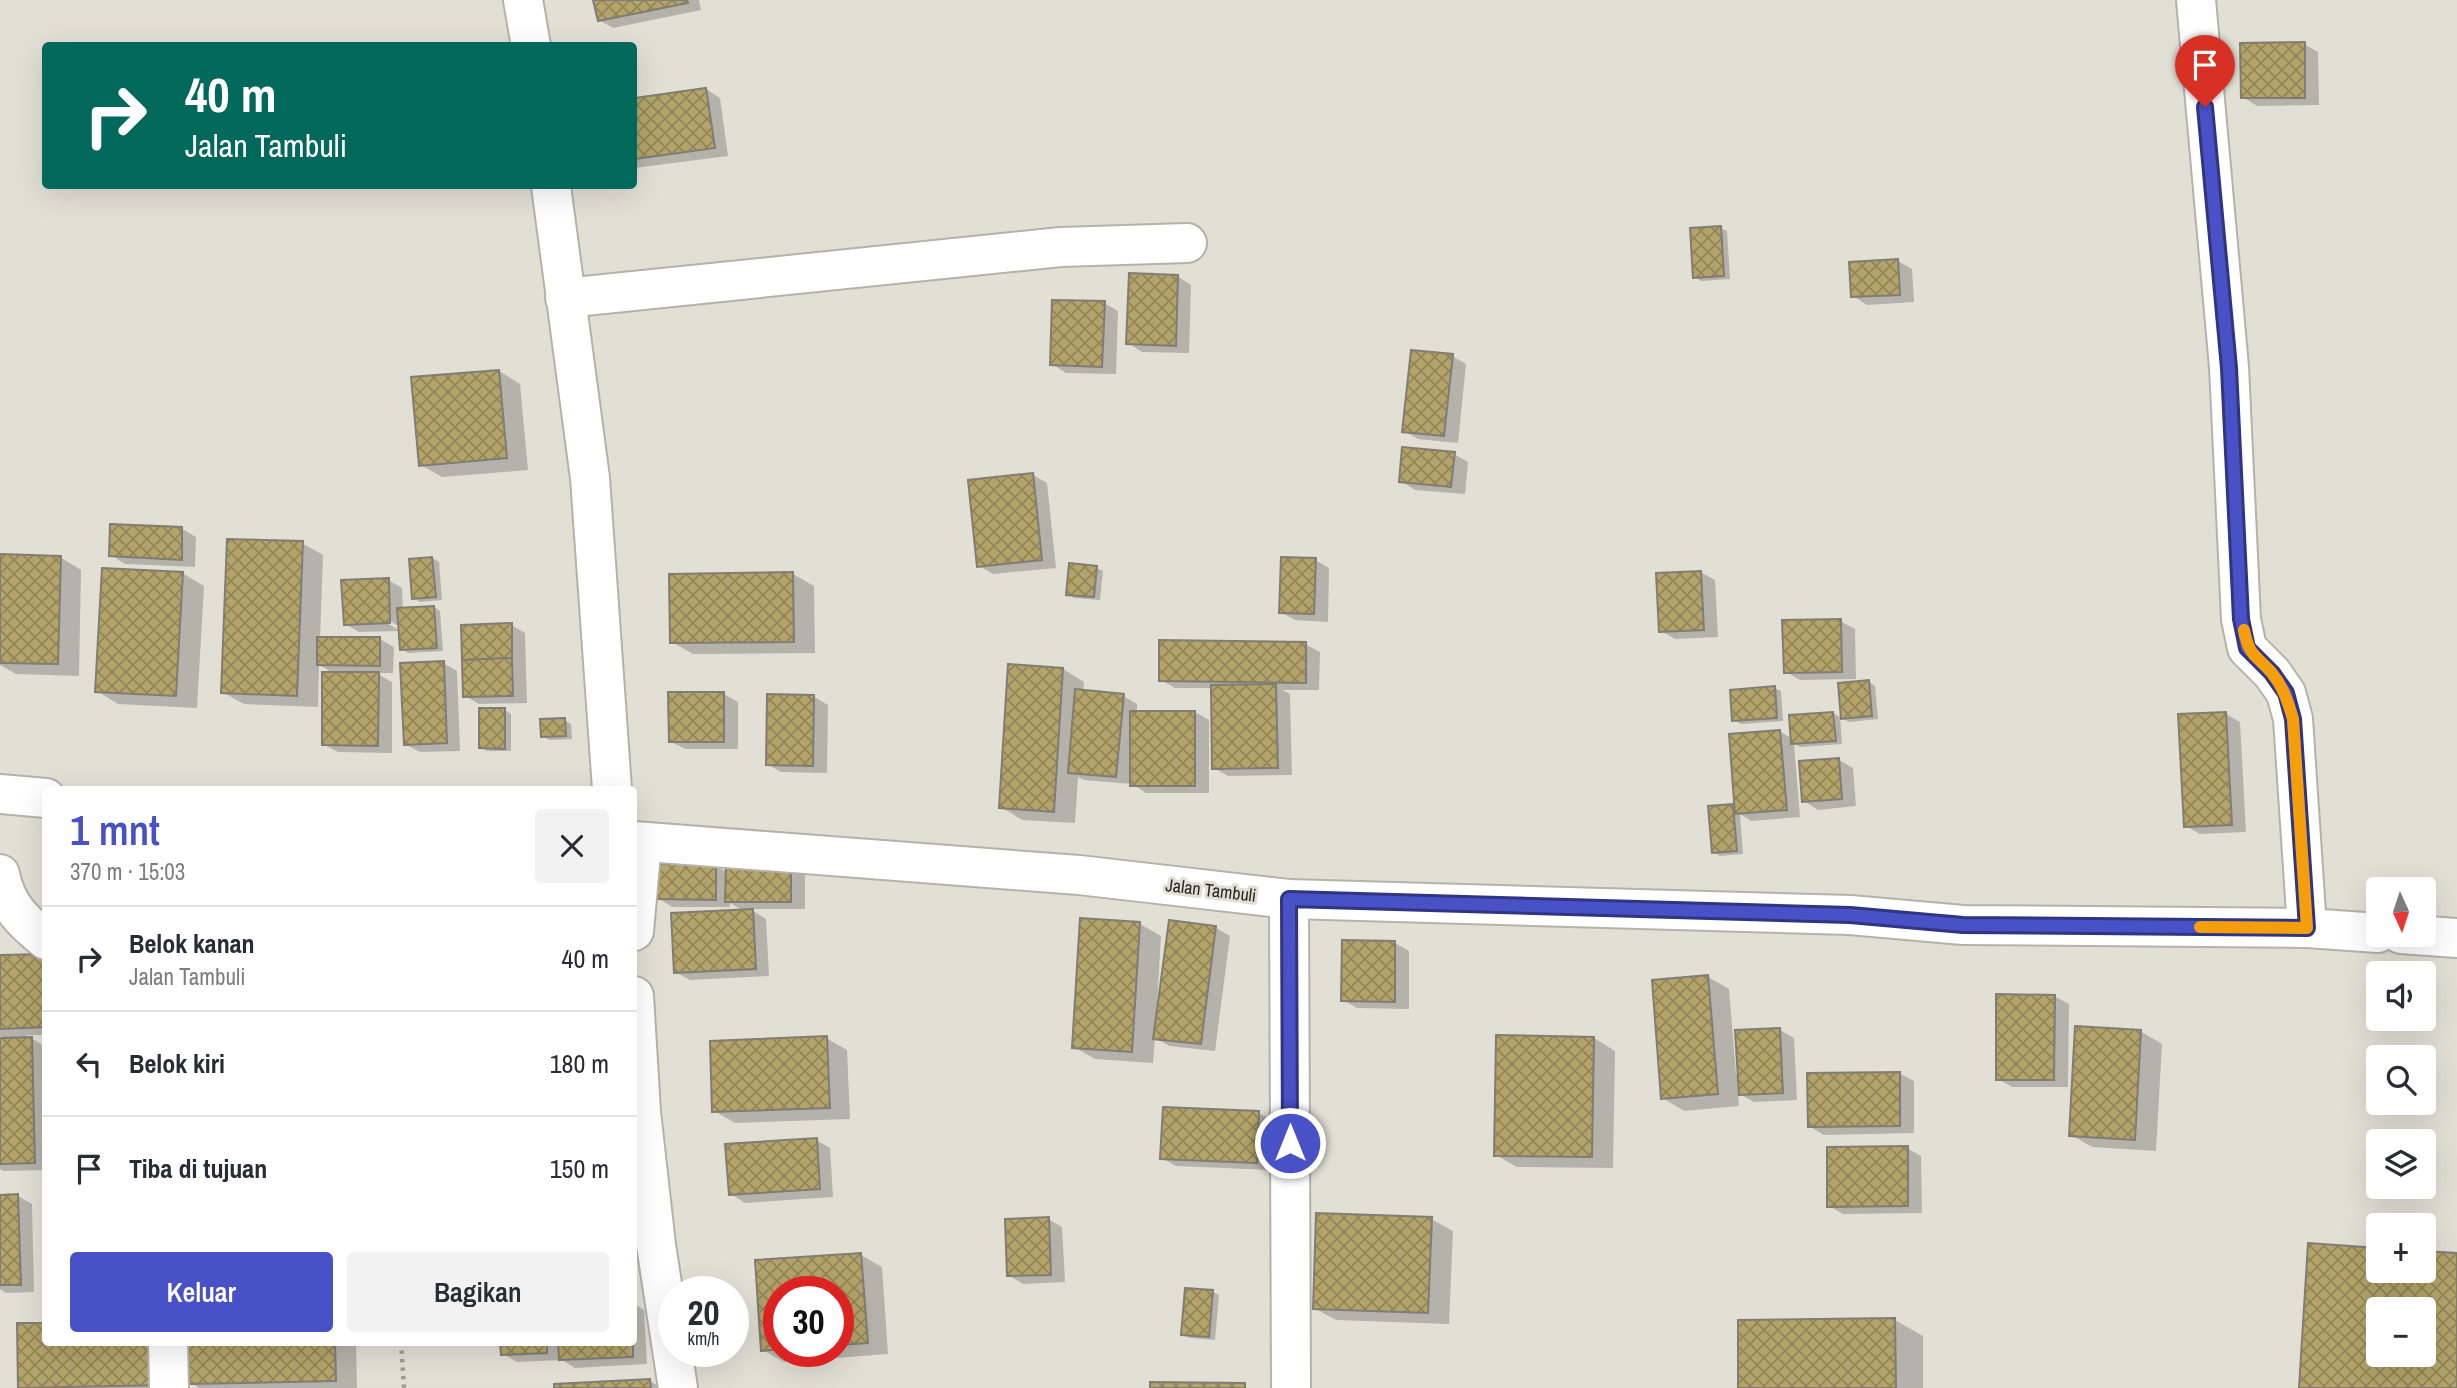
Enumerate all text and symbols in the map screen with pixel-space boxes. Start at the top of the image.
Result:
pin [2175,35,2235,107]
icon: arrive [2186,46,2224,84]
text: 40 m [185,61,277,127]
icon: right [70,70,161,161]
text: Jalan Tambuli [185,124,347,167]
text: 1 mnt [70,802,160,858]
button: close [535,809,609,883]
text: 370 m · 15:03 [70,856,185,887]
street label: Jalan Tambuli [1164,872,1258,908]
north arrow [2366,877,2436,947]
map controls [2366,877,2436,1367]
text: Belok kanan [129,926,255,961]
icon: right [70,940,108,978]
text: 40 m [562,941,609,976]
text: Jalan Tambuli [129,961,245,992]
button: sound [2366,961,2436,1031]
icon: left [70,1045,108,1083]
button: search [2366,1045,2436,1115]
text: Belok kiri [129,1046,225,1081]
text: 180 m [550,1046,609,1081]
position arrow [1253,1106,1327,1180]
button: layers [2366,1129,2436,1199]
icon: arrive [70,1150,108,1188]
text: Tiba di tujuan [129,1151,267,1186]
text: 150 m [550,1151,609,1186]
button: + [2366,1213,2436,1283]
button: Keluar [70,1252,333,1332]
button: Bagikan [347,1252,609,1332]
speed limit sign: 30 [763,1276,854,1367]
text: 20 [688,1289,719,1336]
button: − [2366,1297,2436,1367]
text: km/h [688,1326,720,1351]

